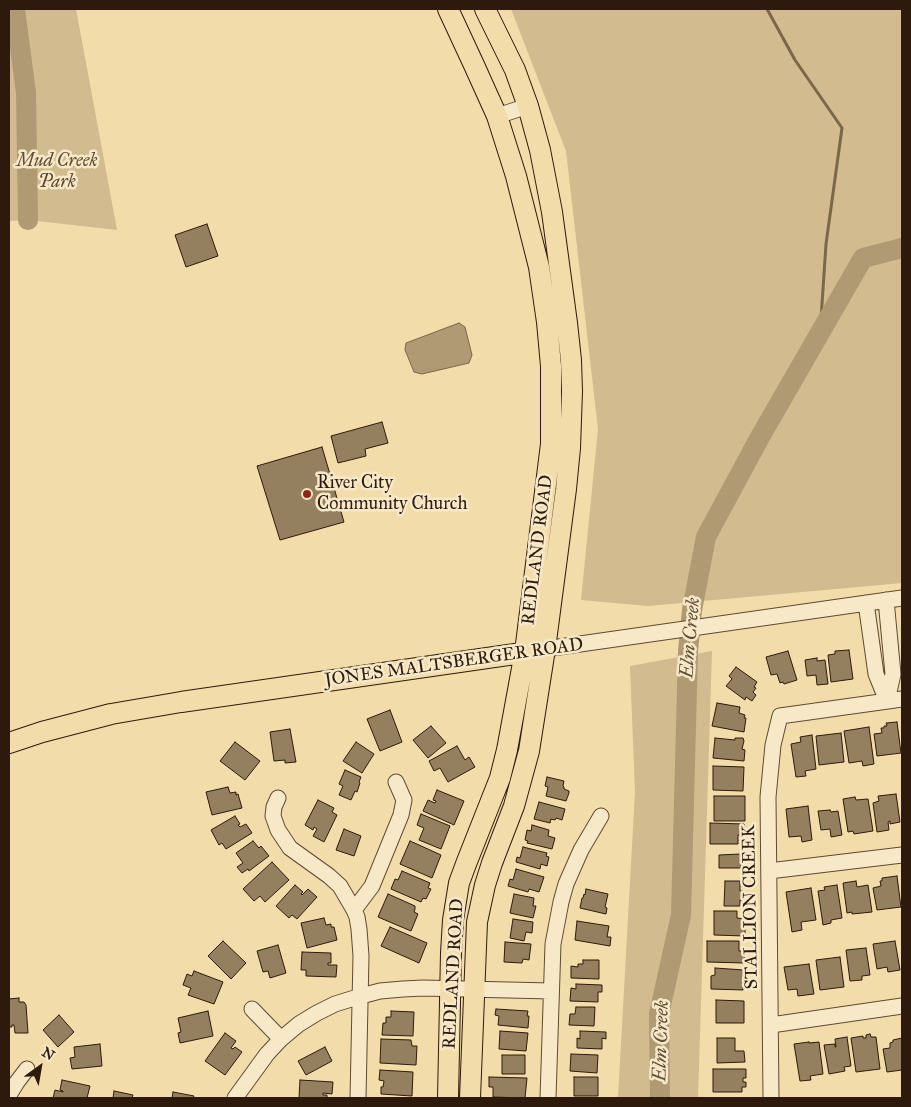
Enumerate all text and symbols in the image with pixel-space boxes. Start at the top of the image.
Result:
park label: Mud Creek Park [17,151,97,193]
place label: River City Community Church [317,473,467,516]
street label: REDLAND ROAD [518,474,558,626]
marker: River City Community Church [301,488,313,500]
water label: Elm Creek [676,597,706,679]
street label: JONES MALTSBERGER ROAD [323,634,585,692]
street label: STALLION CREEK [739,824,763,990]
street label: REDLAND ROAD [439,898,469,1050]
water label: Elm Creek [649,1000,675,1082]
north arrow [15,1042,65,1092]
text: N [39,1044,58,1064]

